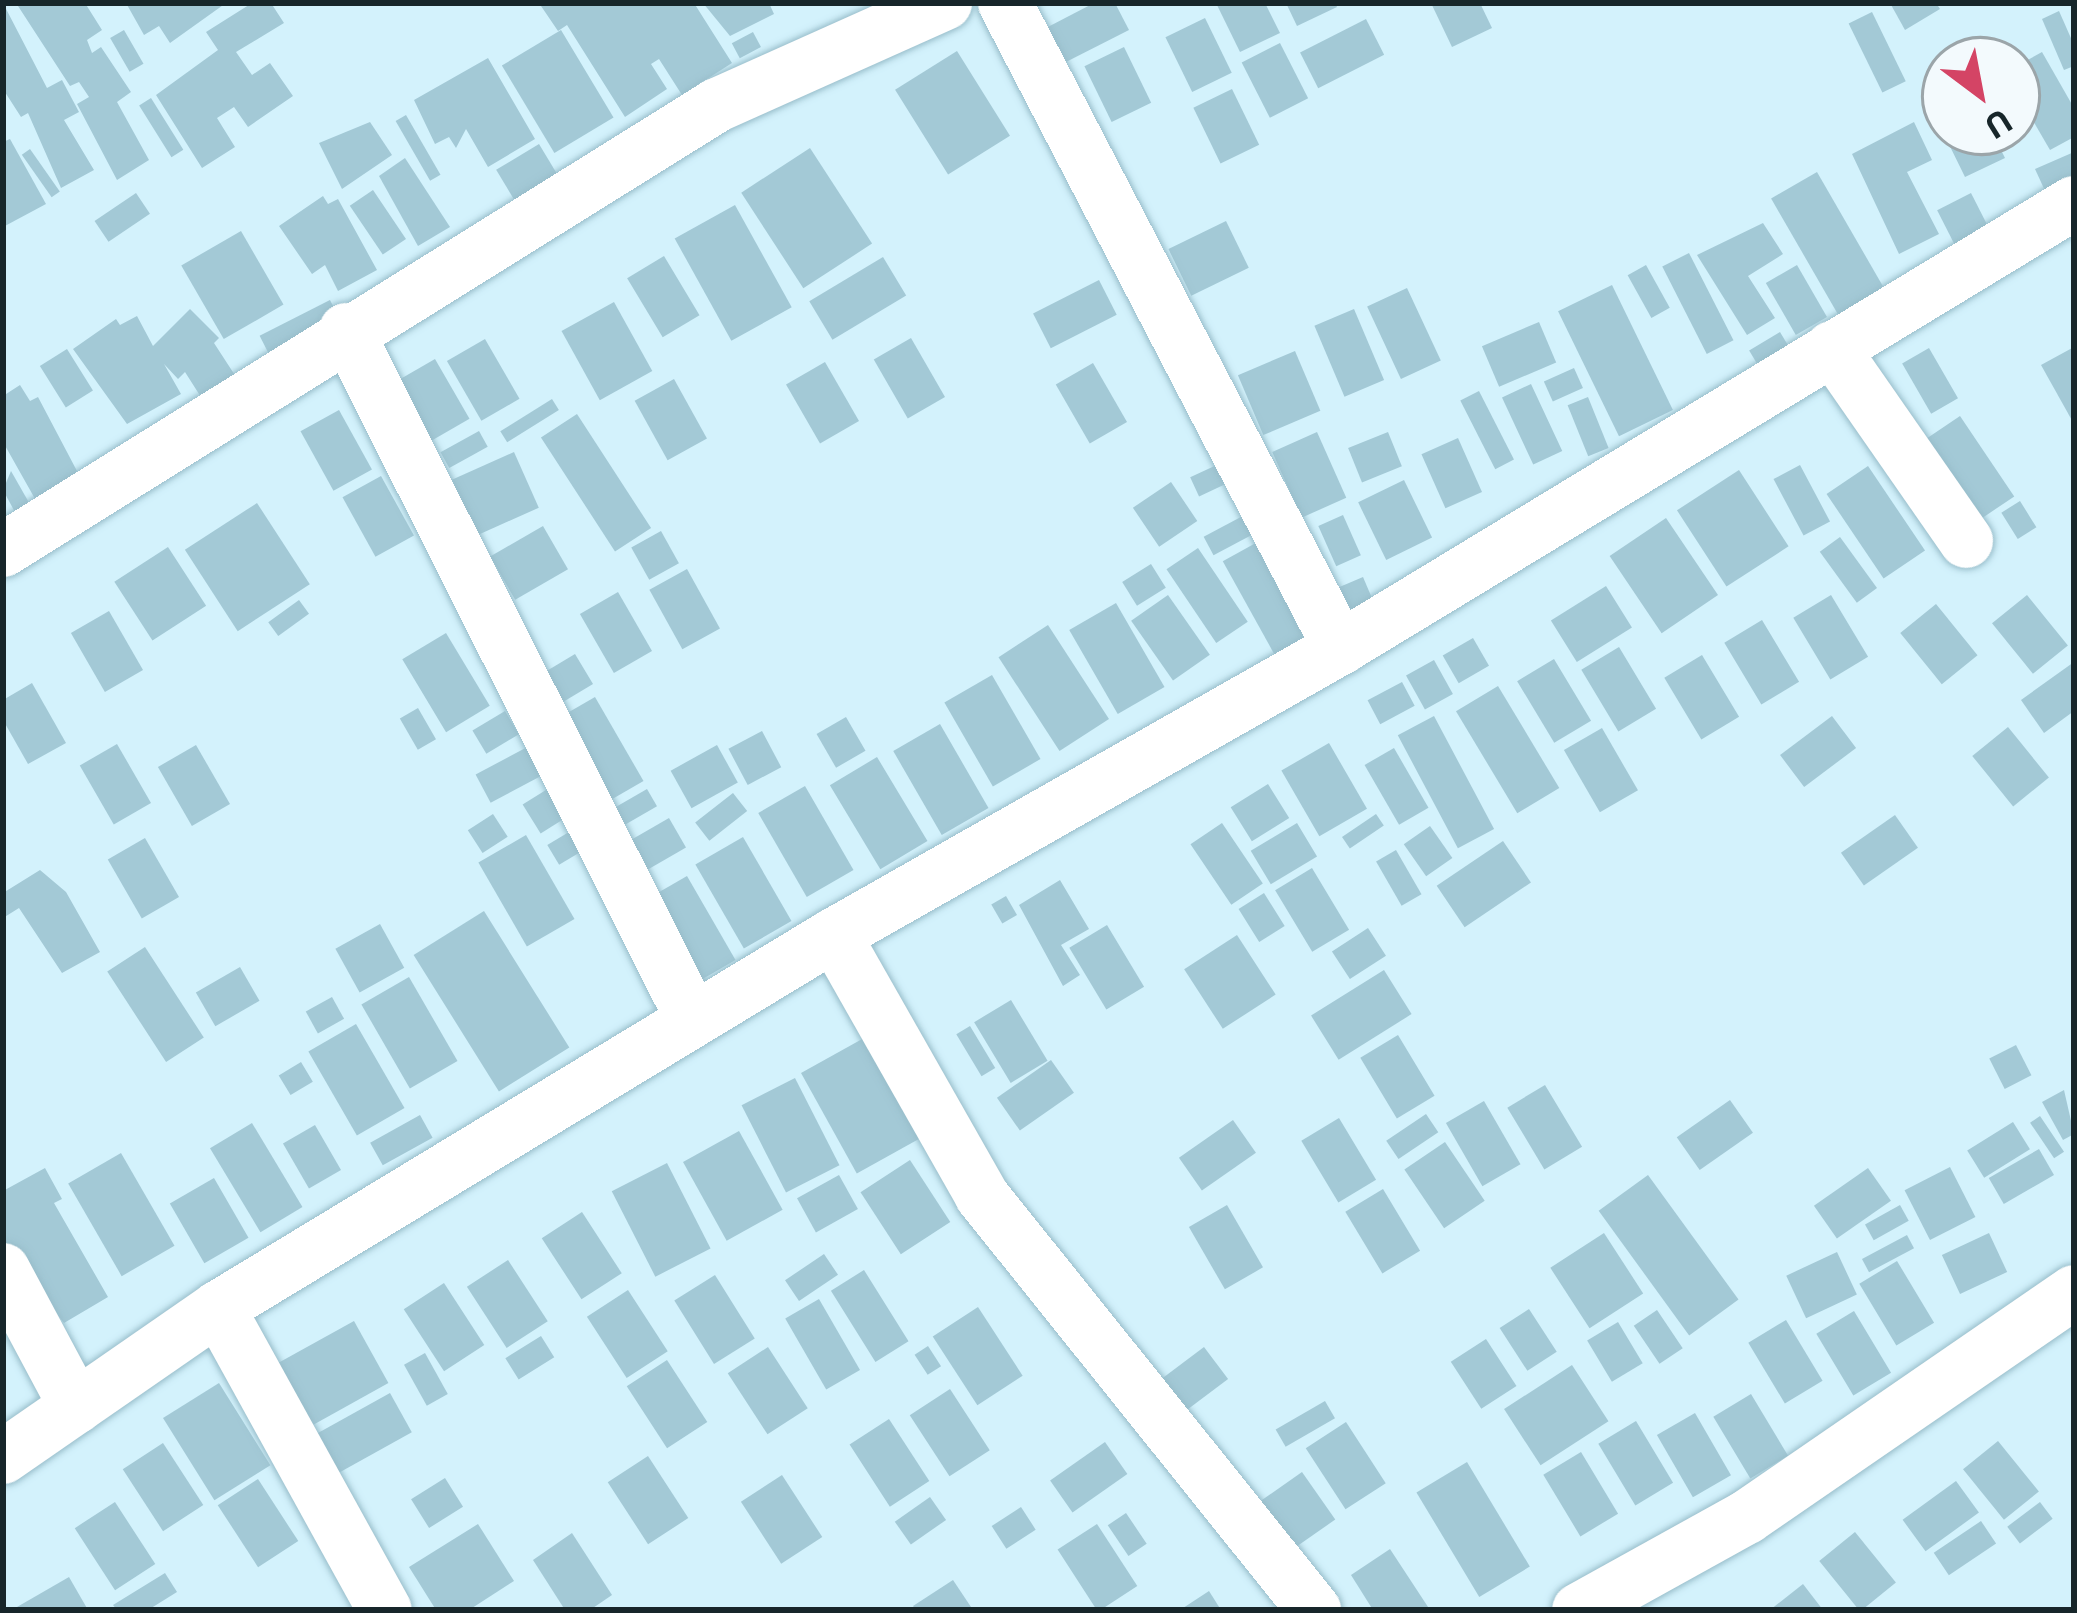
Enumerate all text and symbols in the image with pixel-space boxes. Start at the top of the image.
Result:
north arrow [1921,36,2041,156]
text: U [1976,99,2021,150]

